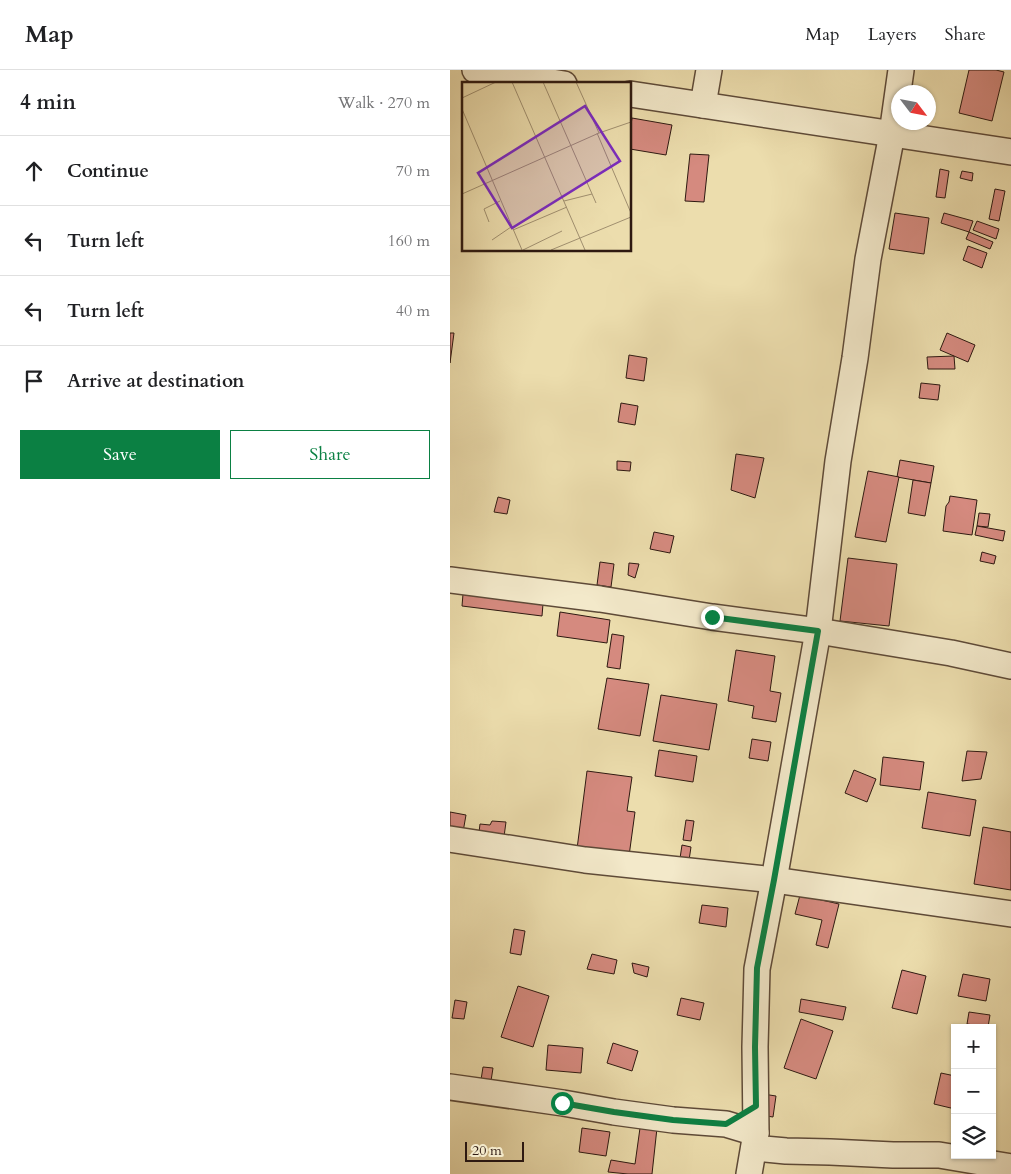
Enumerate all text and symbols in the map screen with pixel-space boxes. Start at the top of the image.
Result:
text: Map [25,18,74,51]
text: Map [805,22,840,47]
text: Layers [868,22,917,47]
text: Share [945,22,986,47]
inset map [462,82,631,251]
north arrow [891,85,936,130]
text: 4 min [20,88,76,117]
text: Walk · 270 m [338,92,430,114]
icon: ahead [20,157,48,185]
text: Continue [67,158,149,184]
text: 70 m [396,160,430,182]
icon: left [20,227,48,255]
text: Turn left [67,228,144,254]
text: 160 m [388,230,430,252]
icon: left [20,297,48,325]
text: Turn left [67,298,144,324]
text: 40 m [396,300,430,322]
icon: arrive [20,367,48,395]
text: Arrive at destination [67,368,244,394]
button: Save [20,430,220,479]
button: Share [230,430,430,479]
route end [701,606,724,629]
map controls [951,1024,996,1159]
button: + [951,1024,996,1069]
button: − [951,1069,996,1114]
route start [551,1092,574,1115]
button: layers [951,1114,996,1159]
scale bar [465,1139,524,1162]
text: 20 m [472,1141,502,1160]

